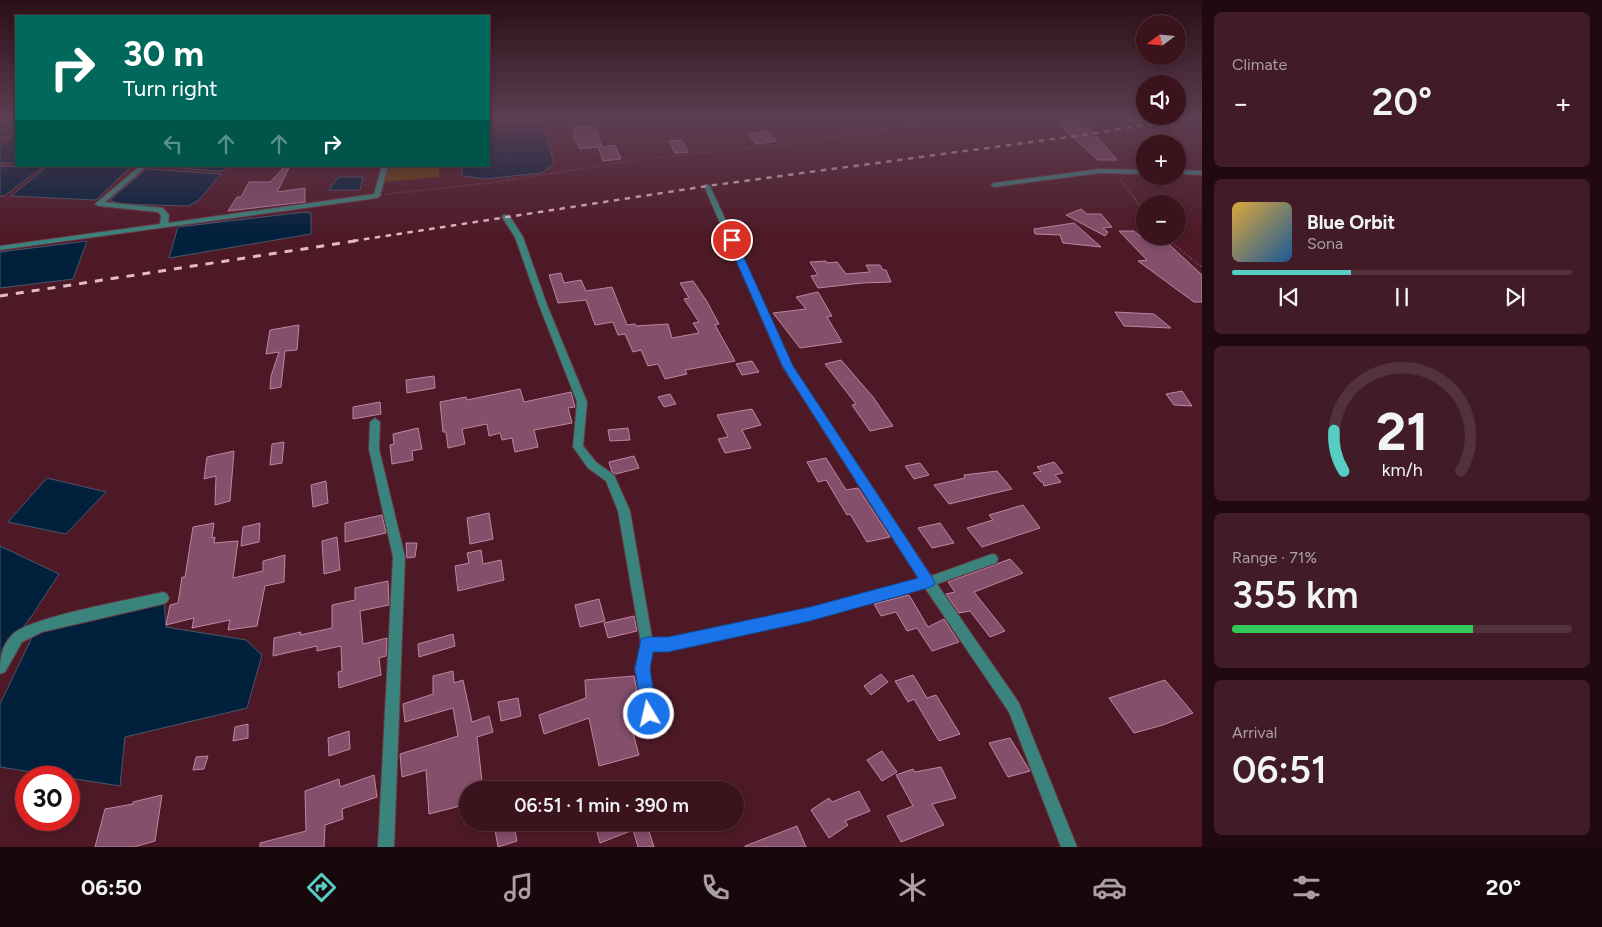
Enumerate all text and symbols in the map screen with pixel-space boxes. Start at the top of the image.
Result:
north arrow [1136,15,1186,65]
map controls [1136,15,1186,245]
text: 30 m [123,33,204,75]
icon: right [40,35,105,100]
text: Climate [1232,55,1287,74]
text: Turn right [123,75,218,102]
button: sound [1136,75,1186,125]
text: 20° [1372,79,1432,125]
text: − [1232,86,1249,120]
text: + [1555,86,1572,120]
icon: left [159,130,187,158]
icon: ahead [212,130,240,158]
icon: ahead [265,130,293,158]
icon: right [318,130,346,158]
button: + [1136,135,1186,185]
button: − [1136,195,1186,245]
text: Blue Orbit [1307,211,1395,234]
pin [711,219,753,261]
icon: arrive [718,226,746,254]
text: Sona [1307,234,1343,253]
icon: previous [1275,283,1303,311]
icon: pause [1388,283,1416,311]
icon: next [1501,283,1529,311]
text: 21 [1376,401,1428,463]
text: km/h [1382,459,1422,480]
text: Range · 71% [1232,548,1317,567]
text: 355 km [1232,572,1359,618]
position arrow [622,687,674,739]
text: Arrival [1232,723,1277,742]
text: 06:51 [1232,747,1327,793]
speed limit sign: 30 [15,766,80,831]
text: 06:51 · 1 min · 390 m [514,794,689,817]
icon: directions [304,870,339,905]
icon: music [501,870,536,905]
icon: phone [698,870,733,905]
icon: climate [895,870,930,905]
icon: car [1092,870,1127,905]
icon: filters [1289,870,1324,905]
text: 06:50 [81,874,142,901]
text: 20° [1486,874,1521,901]

